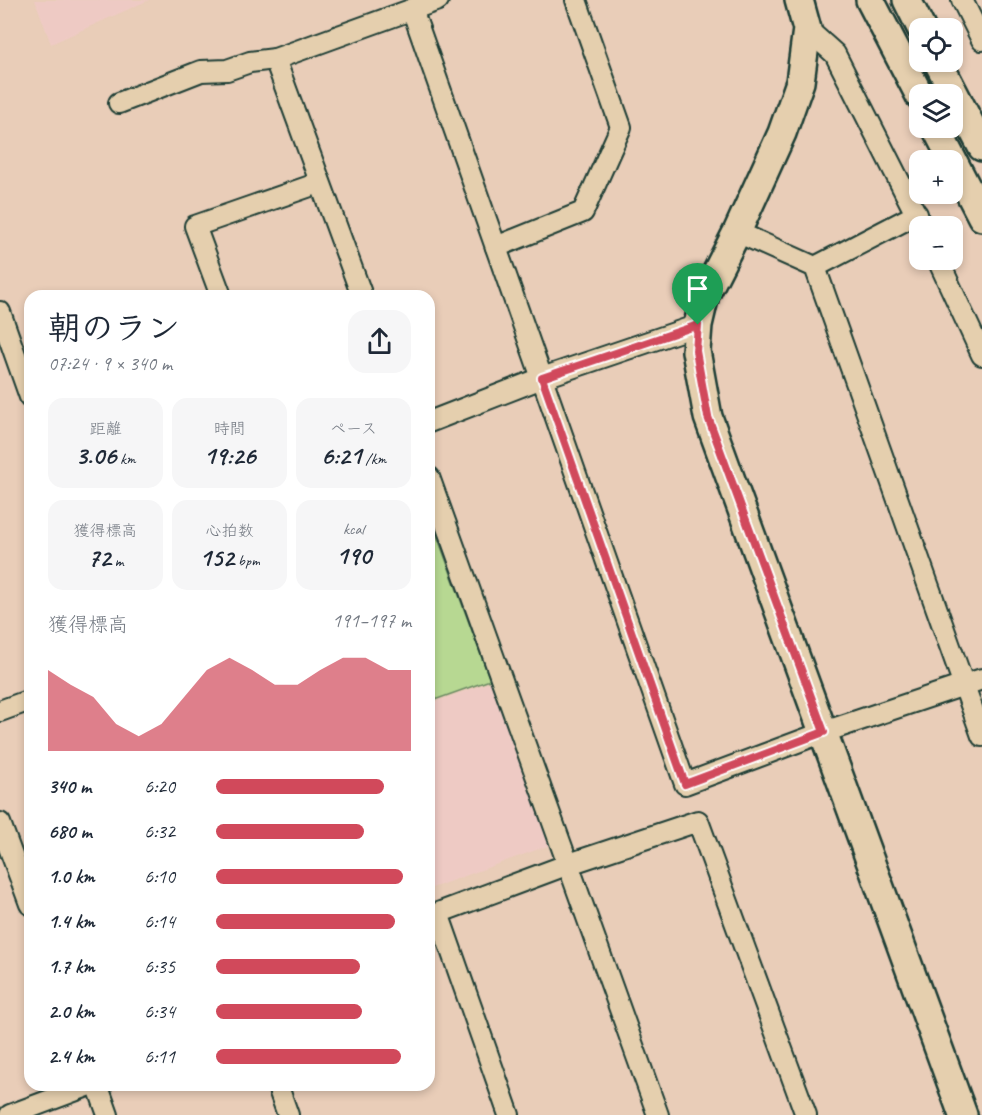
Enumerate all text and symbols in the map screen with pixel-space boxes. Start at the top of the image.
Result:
map controls [909,18,963,270]
button: locate [909,18,963,72]
button: layers [909,84,963,138]
button: + [909,150,963,204]
button: − [909,216,963,270]
pin [672,263,723,325]
icon: arrive [681,272,714,305]
text: 朝のラン [48,307,180,349]
button: share [348,310,411,373]
text: 07:24 · 9 × 340 m [48,351,172,376]
text: 距離 [89,419,122,439]
text: 時間 [213,419,246,439]
text: ペース [330,419,377,439]
text: 3.06 [75,439,116,472]
text: 19:26 [203,439,256,472]
text: 6:21 [321,439,362,472]
text: km [116,449,136,469]
text: /km [362,449,386,469]
text: kcal [343,519,364,539]
text: 獲得標高 [73,521,138,541]
text: 心拍数 [205,521,254,541]
text: 190 [336,539,371,572]
text: 72 [87,541,111,574]
text: 152 [199,541,234,574]
text: m [111,551,124,571]
text: bpm [234,551,260,571]
text: 191–197 m [332,608,411,633]
text: 獲得標高 [48,612,128,637]
text: 340 m [48,774,91,799]
text: 6:20 [144,774,175,799]
text: 680 m [48,819,92,844]
text: 6:32 [144,819,175,844]
text: 1.0 km [48,864,95,889]
text: 6:10 [144,864,175,889]
text: 1.4 km [48,909,95,934]
text: 6:14 [144,909,175,934]
text: 1.7 km [48,954,94,979]
text: 6:35 [144,954,175,979]
text: 2.0 km [48,999,95,1024]
text: 6:34 [144,999,175,1024]
text: 2.4 km [48,1044,95,1069]
text: 6:11 [144,1044,175,1069]

